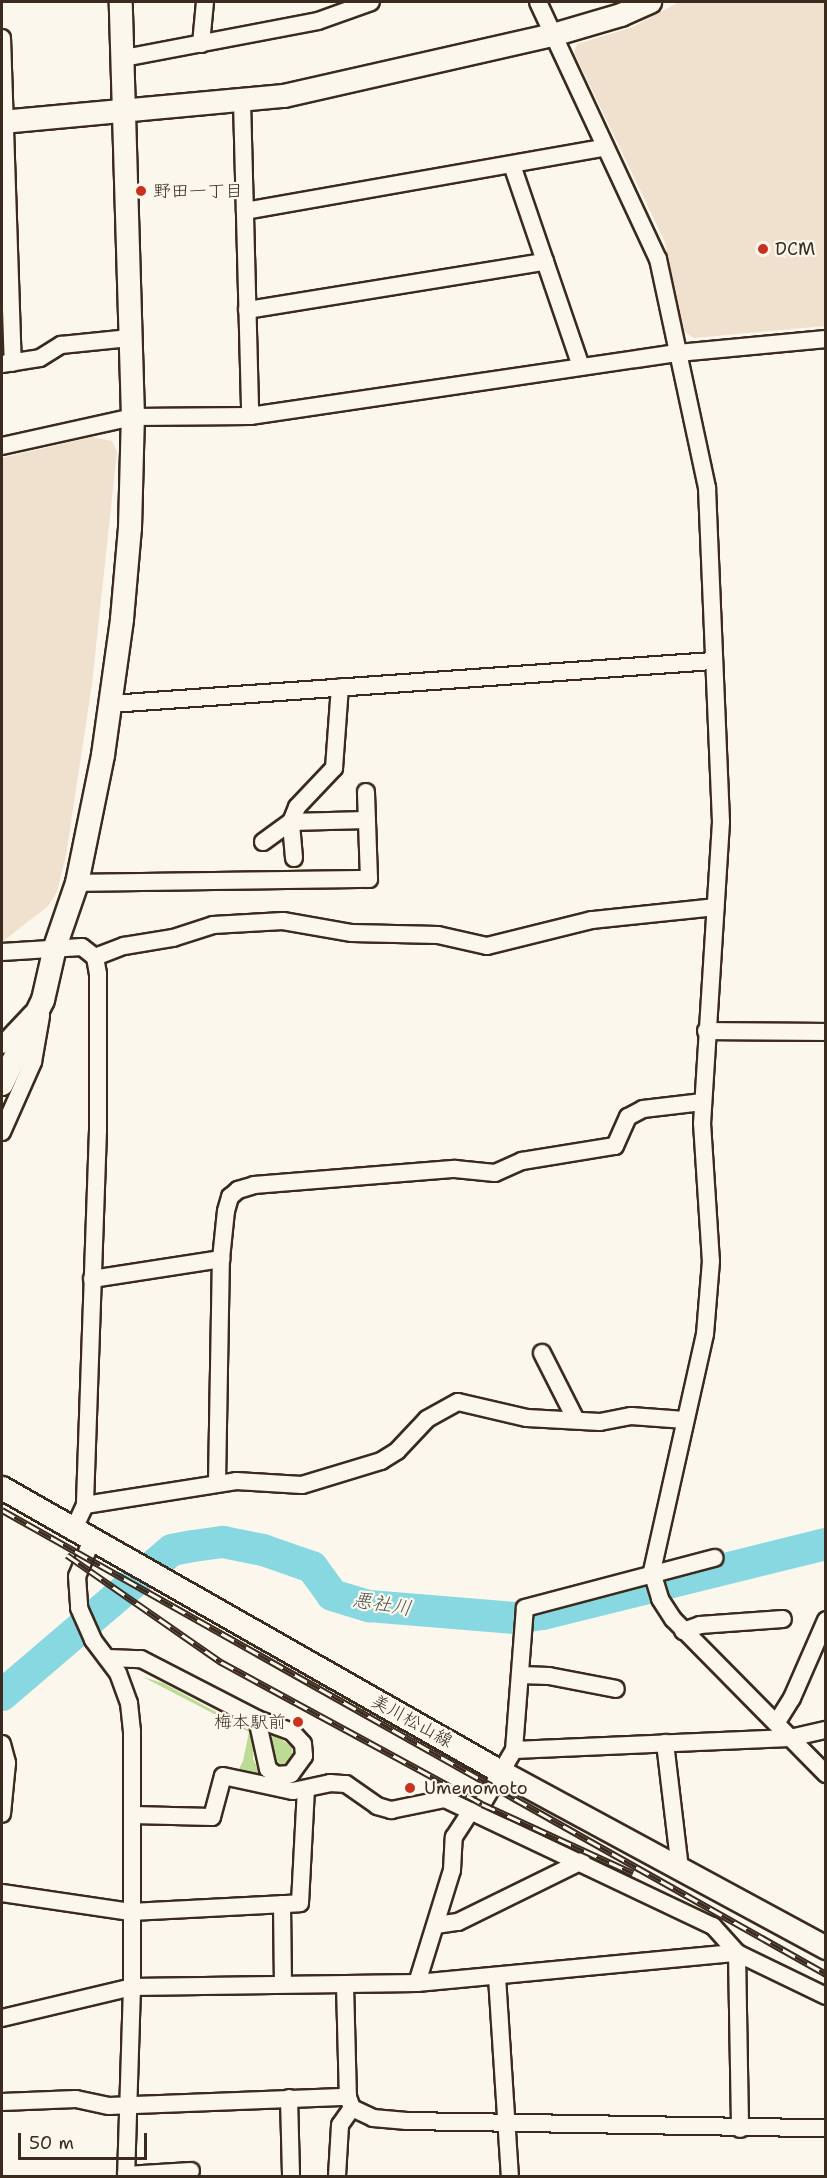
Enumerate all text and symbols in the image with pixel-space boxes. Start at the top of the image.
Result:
place label: 野田一丁目 [153,180,243,202]
marker: 野田一丁目 [134,184,148,198]
place label: DCM [775,238,815,260]
marker: DCM [756,242,770,256]
water label: 悪社川 [350,1587,414,1621]
street label: 美川松山線 [367,1690,457,1752]
place label: 梅本駅前 [214,1711,286,1733]
marker: 梅本駅前 [291,1715,305,1729]
place label: Umenomoto [424,1777,528,1799]
marker: Umenomoto [401,1779,419,1797]
scale bar [21,2121,150,2159]
text: 50 m [29,2131,74,2155]

